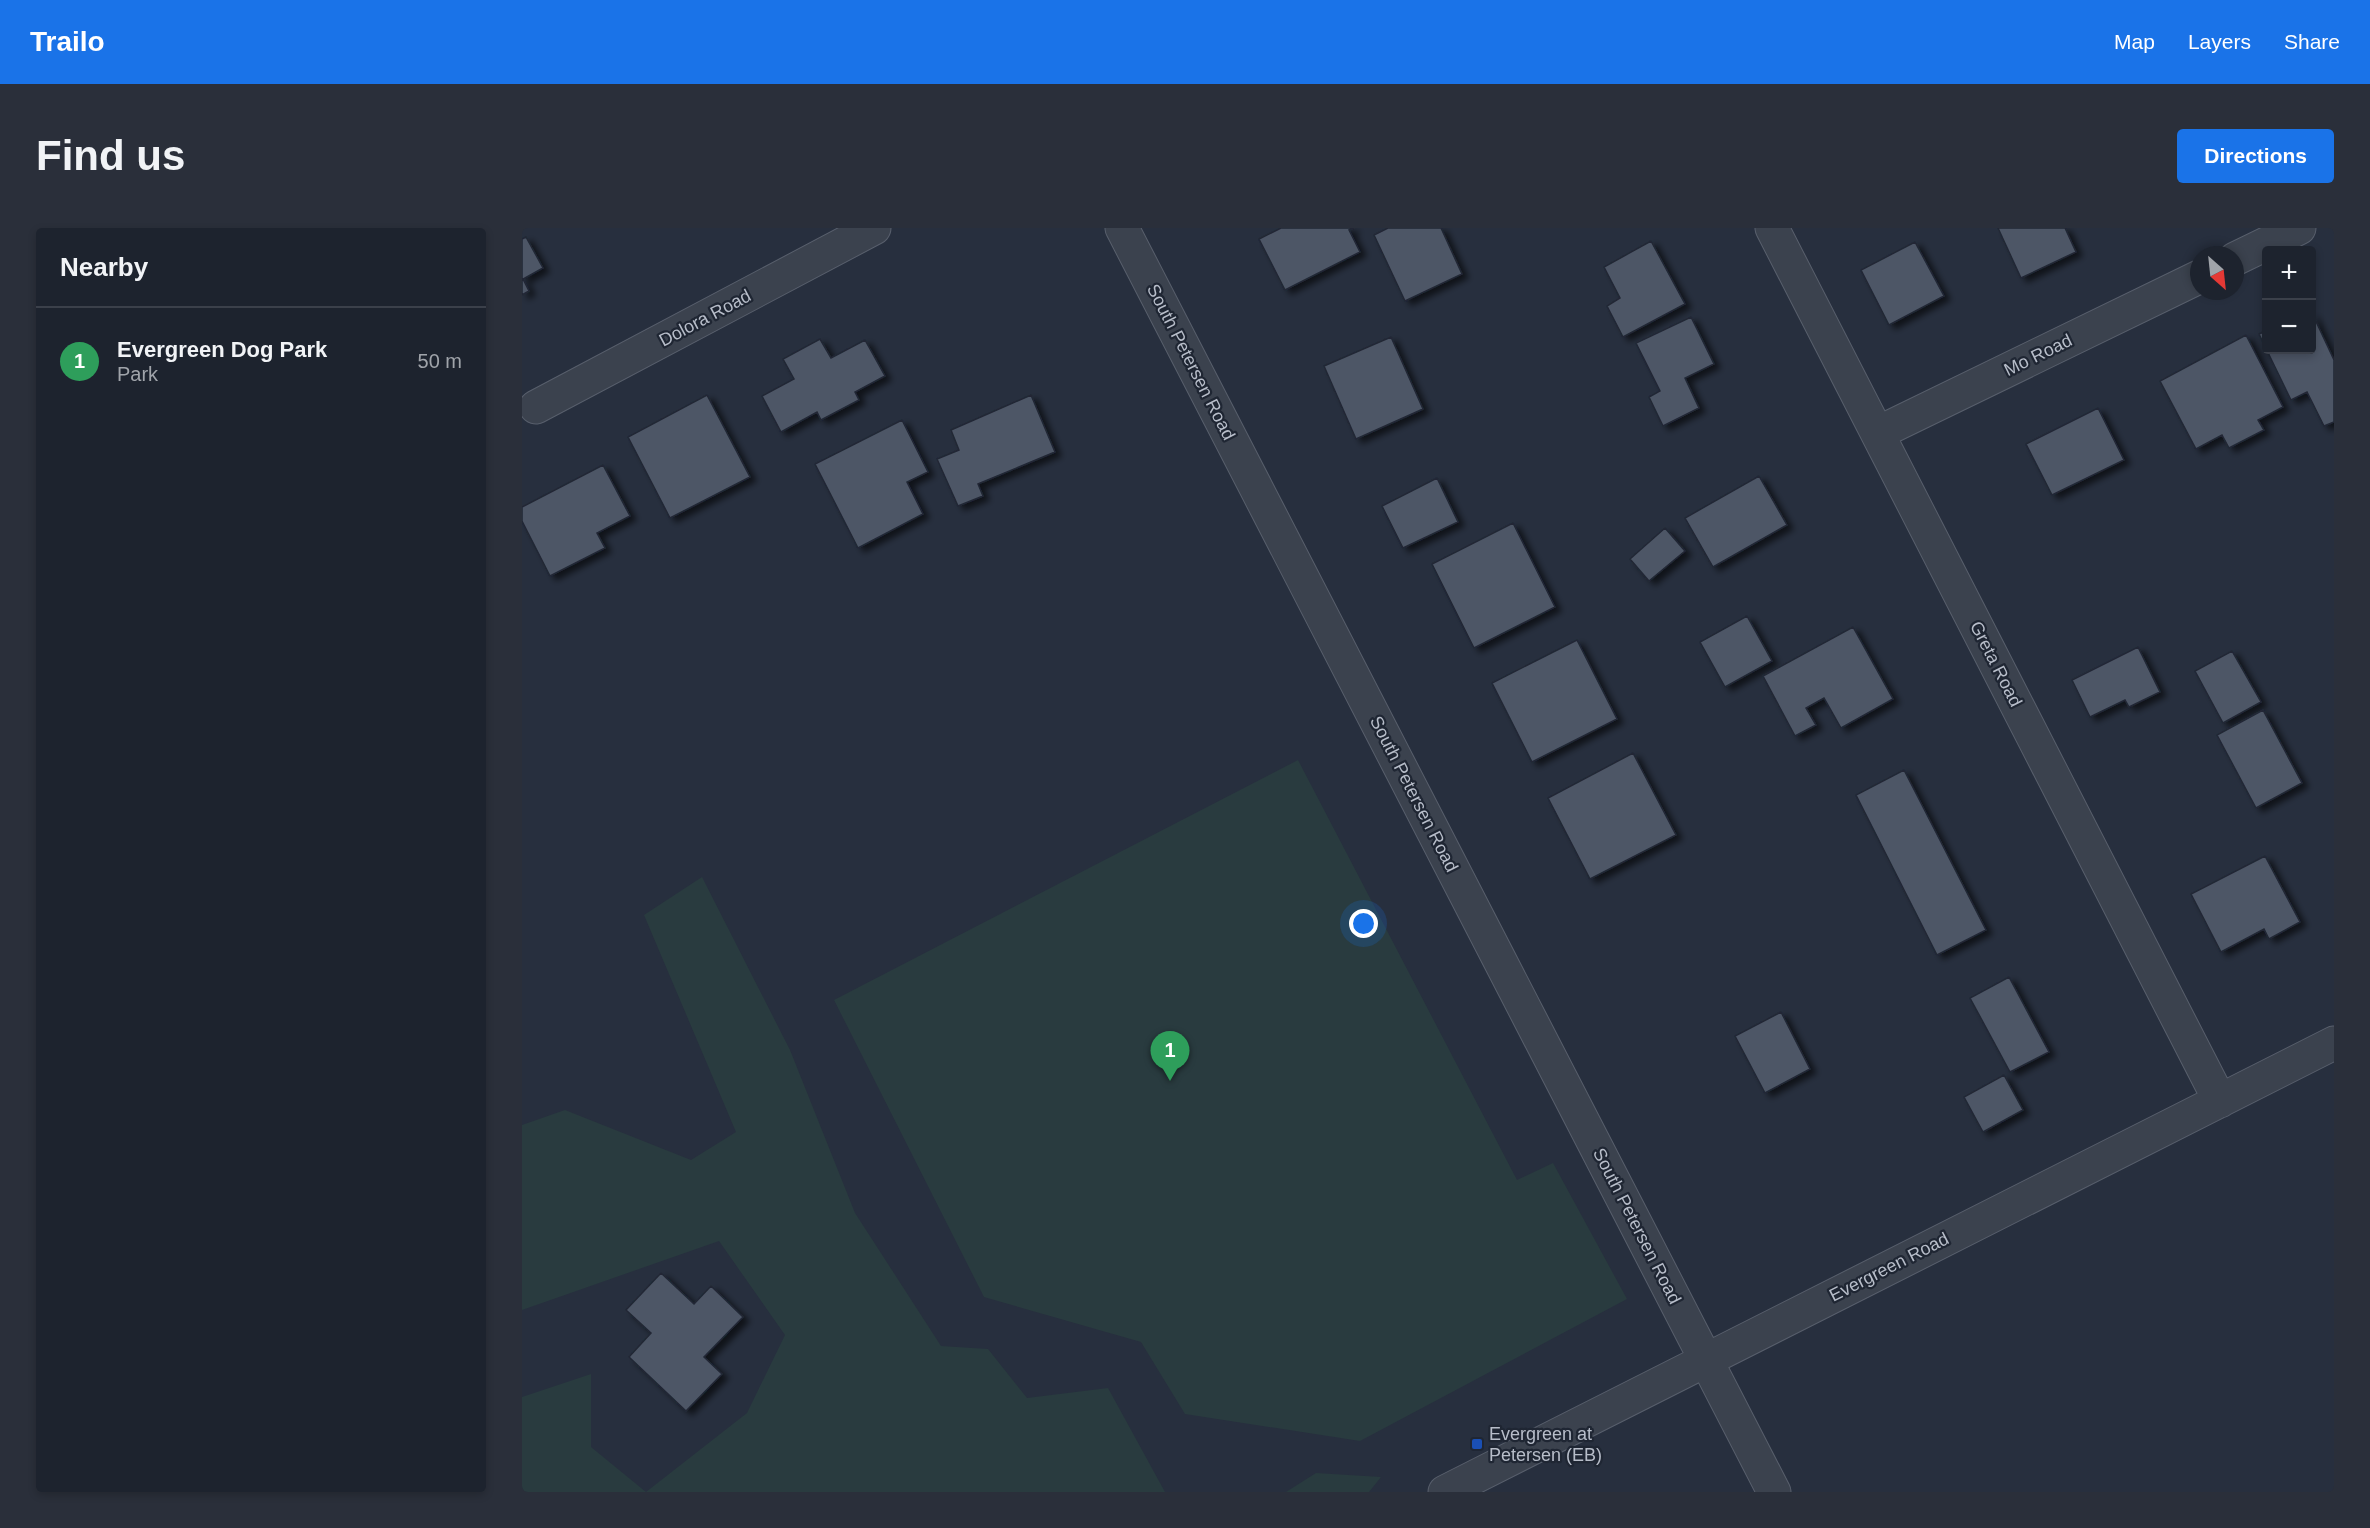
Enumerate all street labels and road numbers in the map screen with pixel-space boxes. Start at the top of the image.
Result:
street label: South Petersen Road [1143,281,1239,443]
street label: Dolora Road [656,285,754,351]
street label: Mo Road [2001,330,2075,380]
street label: Greta Road [1966,618,2026,710]
street label: South Petersen Road [1366,713,1462,875]
street label: South Petersen Road [1589,1145,1685,1307]
street label: Evergreen Road [1826,1228,1952,1306]

